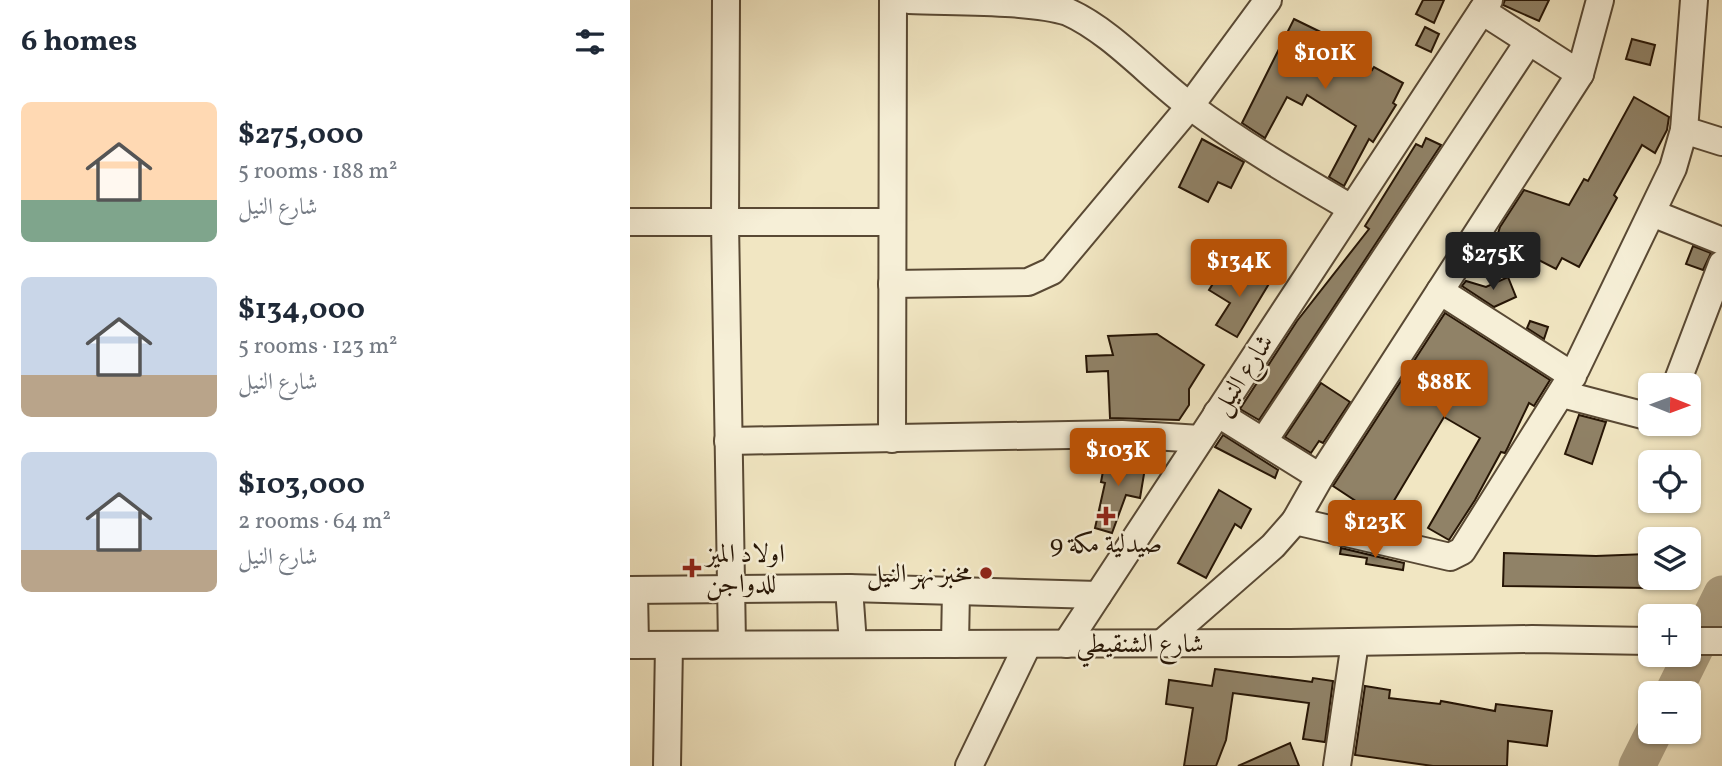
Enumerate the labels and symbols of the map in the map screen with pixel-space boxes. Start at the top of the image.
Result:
pin: $101K [1276,32,1374,91]
pin: $275K [1444,232,1542,292]
pin: $134K [1190,240,1288,299]
street label: شارع النيل [1204,328,1285,424]
pin: $88K [1403,360,1485,420]
north arrow [1638,373,1701,436]
pin: $103K [1069,428,1167,488]
pin: $123K [1326,500,1424,560]
marker: صيدلية مكة 9 [1098,508,1114,524]
place label: صيدلية مكة 9 [1050,527,1162,563]
place label: اولاد الميز للدواجن [703,537,785,603]
place label: مخبز نهر النيل [867,557,972,593]
marker: اولاد الميز للدواجن [684,560,700,576]
marker: مخبز نهر النيل [978,565,994,581]
street label: شارع الشنقيطي [1076,627,1204,668]

